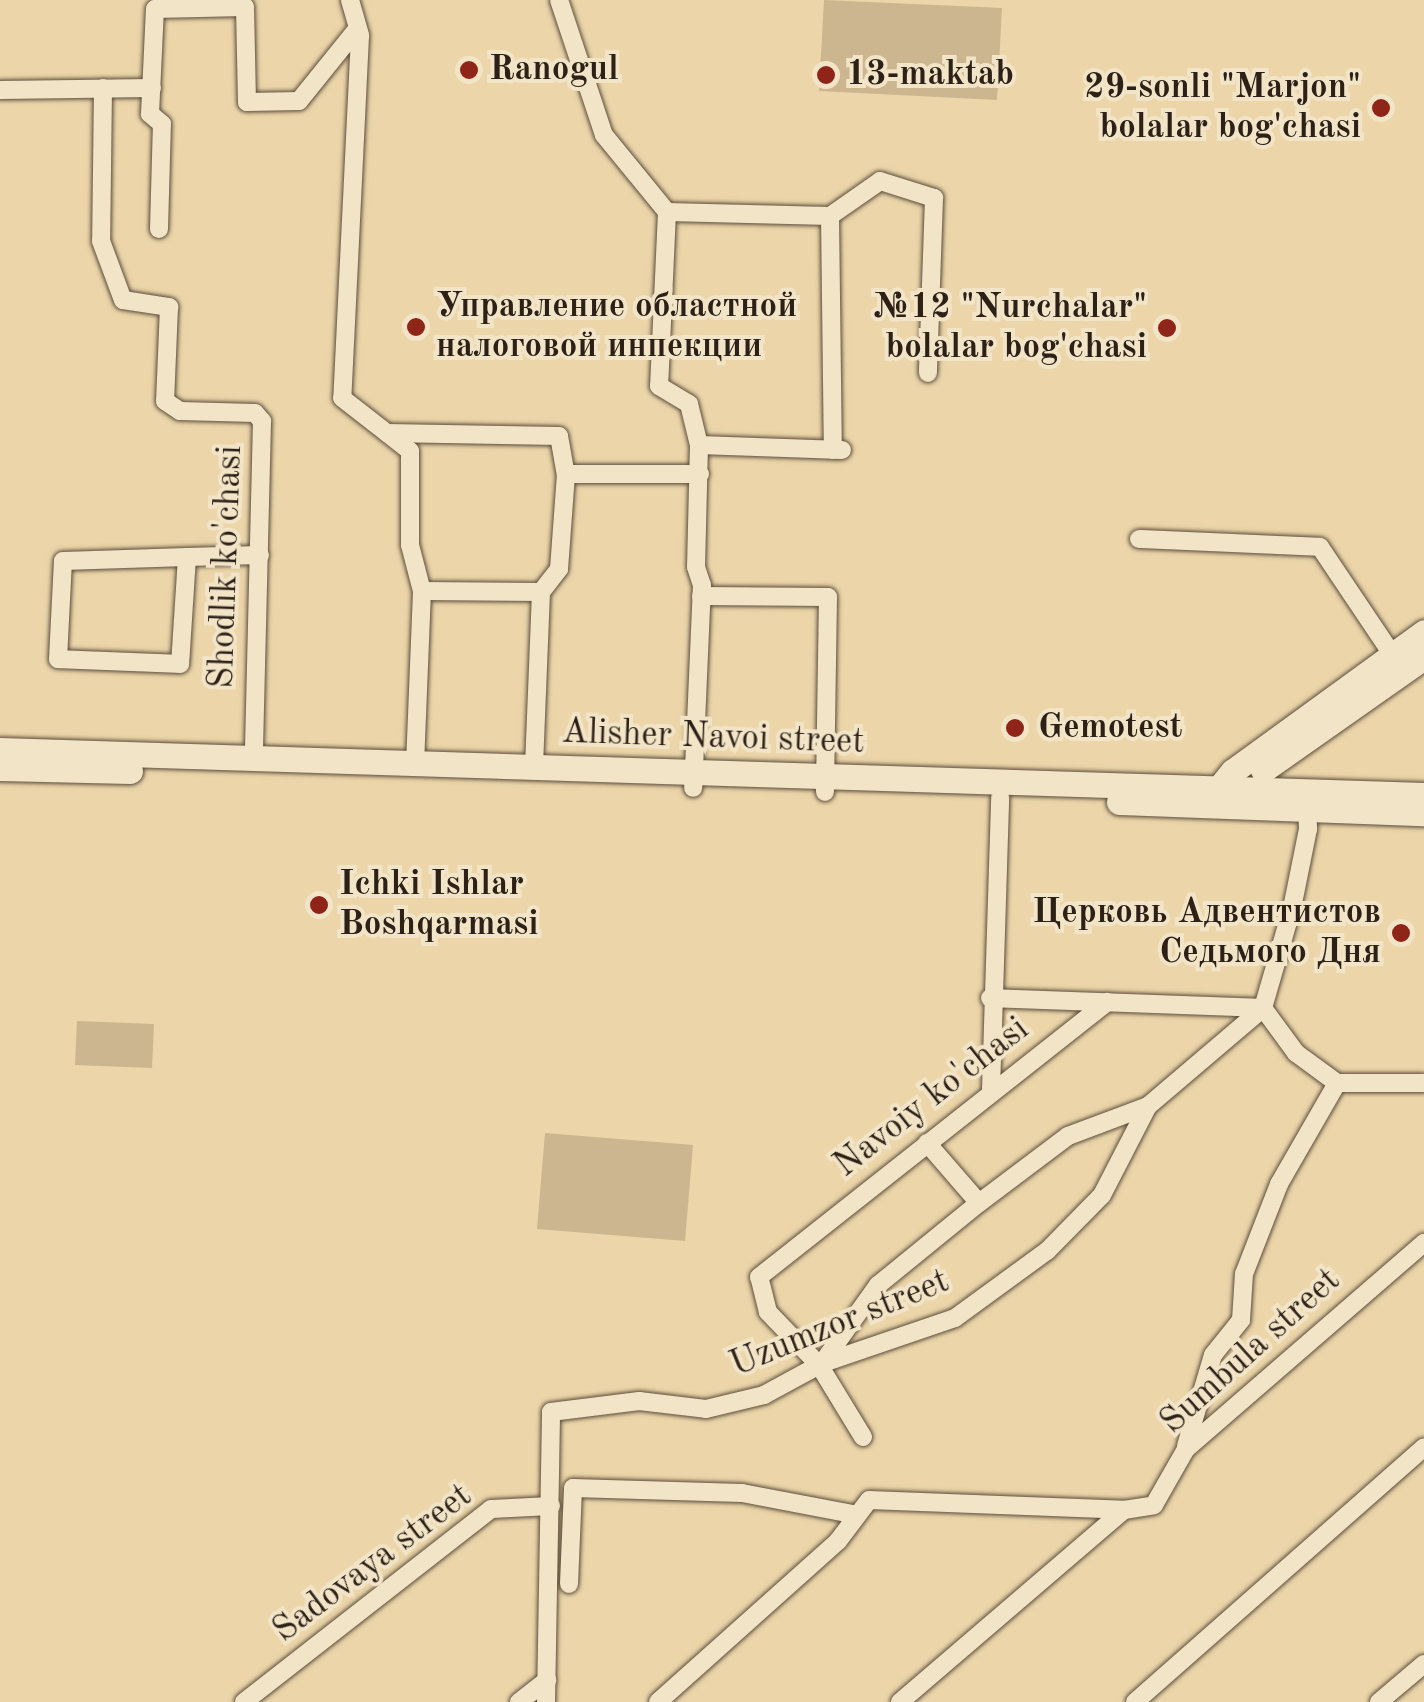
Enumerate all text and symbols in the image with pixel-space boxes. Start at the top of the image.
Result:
place label: Ranogul [489,49,619,91]
place label: 13-maktab [846,54,1014,96]
marker: Ranogul [458,59,480,81]
marker: 13-maktab [815,64,837,86]
place label: 29-sonli "Marjon" bolalar bog'chasi [1084,67,1361,149]
marker: 29-sonli "Marjon" bolalar bog'chasi [1370,97,1392,119]
place label: Управление областной налоговой инпекции [436,286,797,368]
place label: №12 "Nurchalar" bolalar bog'chasi [873,287,1147,369]
marker: Управление областной налоговой инпекции [405,316,427,338]
marker: №12 "Nurchalar" bolalar bog'chasi [1156,317,1178,339]
street label: Shodlik ko'chasi [202,445,252,689]
place label: Gemotest [1038,707,1182,749]
street label: Alisher Navoi street [561,712,865,764]
marker: Gemotest [1002,715,1028,741]
place label: Ichki Ishlar Boshqarmasi [339,864,539,946]
place label: Церковь Адвентистов Седьмого Дня [1032,892,1381,974]
marker: Ichki Ishlar Boshqarmasi [308,894,330,916]
marker: Церковь Адвентистов Седьмого Дня [1390,922,1412,944]
street label: Navoiy ko'chasi [826,1009,1038,1187]
street label: Sumbula street [1152,1260,1350,1444]
street label: Uzumzor street [724,1261,956,1387]
street label: Sadovaya street [265,1476,481,1652]

